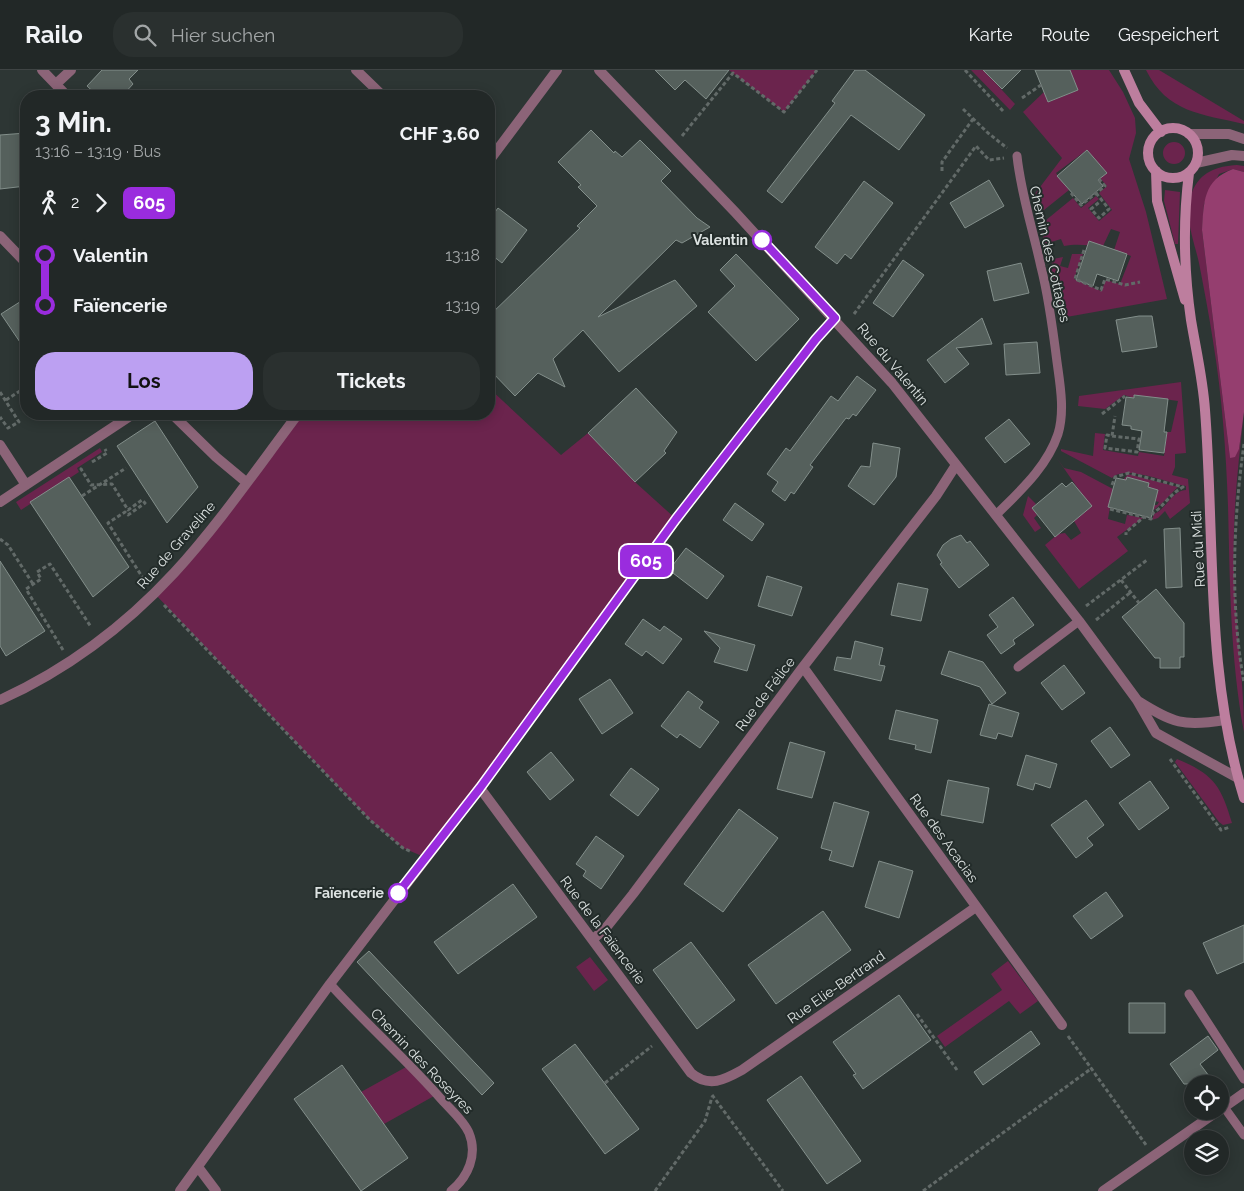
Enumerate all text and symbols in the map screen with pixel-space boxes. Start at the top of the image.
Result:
search box [113,12,463,57]
text: Railo [25,20,83,49]
icon: search [131,21,159,49]
text: Hier suchen [171,24,275,46]
text: Karte [969,24,1013,45]
text: Route [1041,24,1090,45]
text: Gespeichert [1118,24,1219,45]
text: 3 Min. [35,106,112,139]
text: CHF 3.60 [400,122,480,144]
text: 13:16 – 13:19 · Bus [35,142,161,161]
street label: Chemin des Cottages [1027,184,1074,324]
icon: walk [35,189,63,217]
icon: forward [87,189,115,217]
text: 605 [133,192,165,213]
text: 2 [71,193,79,212]
marker: Valentin [752,230,772,250]
place label: Valentin [693,232,748,248]
text: Valentin [73,244,148,266]
text: 13:18 [445,246,480,265]
text: Faïencerie [73,294,167,316]
text: 13:19 [445,296,480,315]
street label: Rue du Valentin [854,320,932,408]
button: Los [35,352,253,410]
button: Tickets [263,352,480,410]
street label: Rue de Graveline [134,498,218,592]
street label: Rue du Midi [1188,510,1208,588]
line badge: 605 [617,545,675,577]
text: 605 [630,550,662,571]
street label: Rue de Félice [732,654,798,734]
street label: Rue des Acacias [906,791,982,886]
street label: Rue de la Faïencerie [557,873,649,987]
marker: Faïencerie [388,883,408,903]
place label: Faïencerie [315,885,385,901]
street label: Rue Elie-Bertrand [784,947,888,1027]
street label: Chemin des Roseyres [368,1005,477,1117]
map controls [1184,1075,1229,1175]
button: locate [1184,1075,1229,1120]
button: layers [1184,1130,1229,1175]

